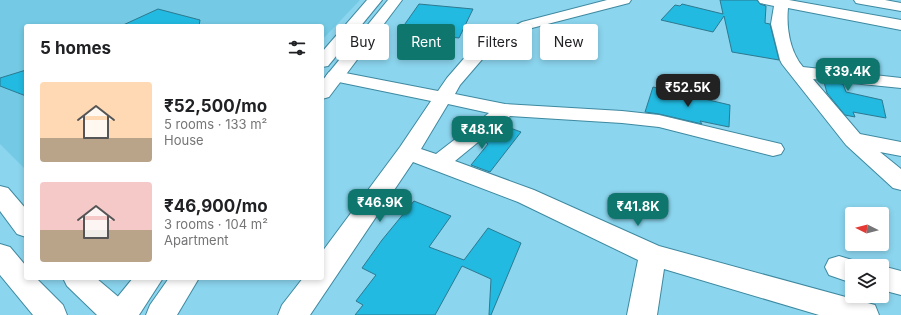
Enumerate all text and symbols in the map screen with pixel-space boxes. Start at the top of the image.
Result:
chip: Buy [336,24,389,60]
chip: Rent [397,24,455,60]
chip: Filters [463,24,532,60]
chip: New [540,24,598,60]
icon: filters [286,37,308,59]
text: 5 homes [40,38,111,58]
pin: ₹39.4K [815,58,881,92]
text: ₹39.4K [825,63,871,79]
pin: ₹52.5K [655,74,721,108]
text: ₹52.5K [665,79,711,95]
text: ₹52,500/mo [164,96,267,116]
icon: home [72,98,120,146]
text: 5 rooms · 133 m² [164,116,267,132]
pin: ₹48.1K [449,116,515,150]
text: ₹48.1K [461,121,503,137]
text: House [164,132,204,148]
pin: ₹46.9K [347,189,413,223]
pin: ₹41.8K [605,193,671,227]
text: ₹46.9K [357,194,403,210]
text: ₹46,900/mo [164,196,268,216]
icon: home [72,198,120,246]
text: ₹41.8K [616,198,660,214]
north arrow [845,207,889,251]
map controls [845,207,889,303]
text: 3 rooms · 104 m² [164,216,268,232]
text: Apartment [164,232,229,248]
button: layers [845,259,889,303]

